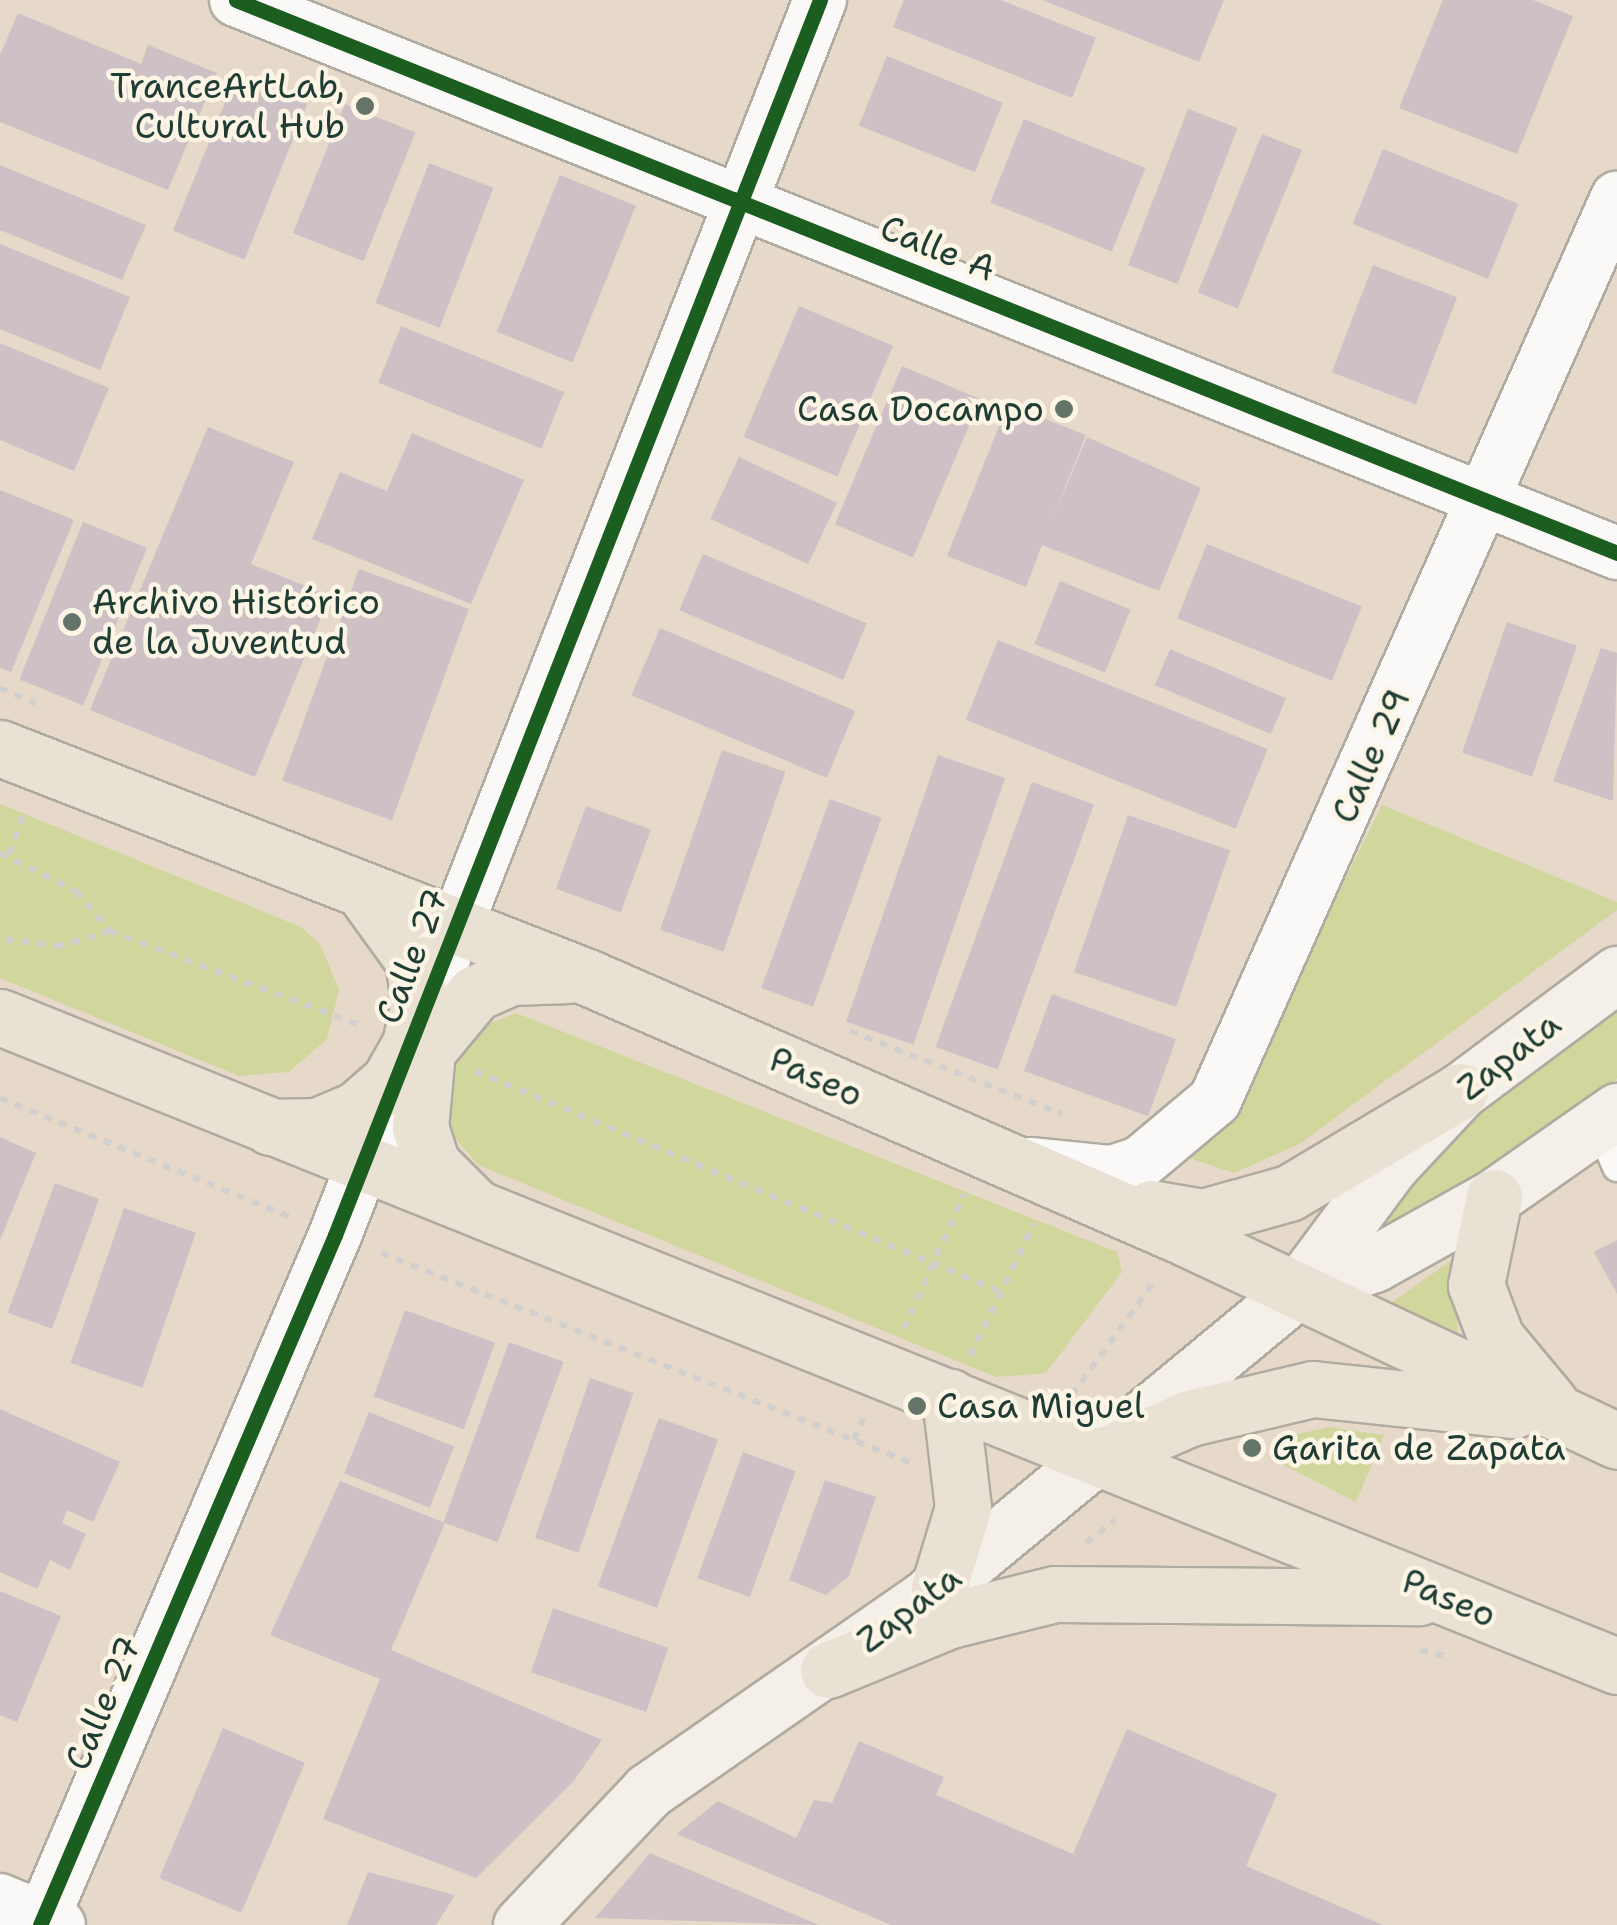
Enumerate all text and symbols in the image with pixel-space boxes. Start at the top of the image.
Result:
place label: TranceArtLab, Cultural Hub [110,65,345,147]
marker: TranceArtLab, Cultural Hub [354,95,376,117]
street label: Calle A [874,206,1002,290]
place label: Casa Docampo [797,388,1044,430]
marker: Casa Docampo [1053,398,1075,420]
place label: Archivo Histórico de la Juventud [92,581,380,663]
marker: Archivo Histórico de la Juventud [61,611,83,633]
street label: Calle 29 [1323,682,1419,830]
street label: Calle 27 [367,882,457,1030]
street label: Zapata [1449,1003,1569,1109]
street label: Paseo [763,1038,869,1116]
place label: Casa Miguel [937,1385,1145,1427]
marker: Casa Miguel [906,1395,928,1417]
place label: Garita de Zapata [1272,1427,1566,1469]
marker: Garita de Zapata [1241,1437,1263,1459]
street label: Zapata [849,1556,969,1662]
street label: Paseo [1396,1560,1502,1636]
street label: Calle 27 [56,1630,150,1776]

